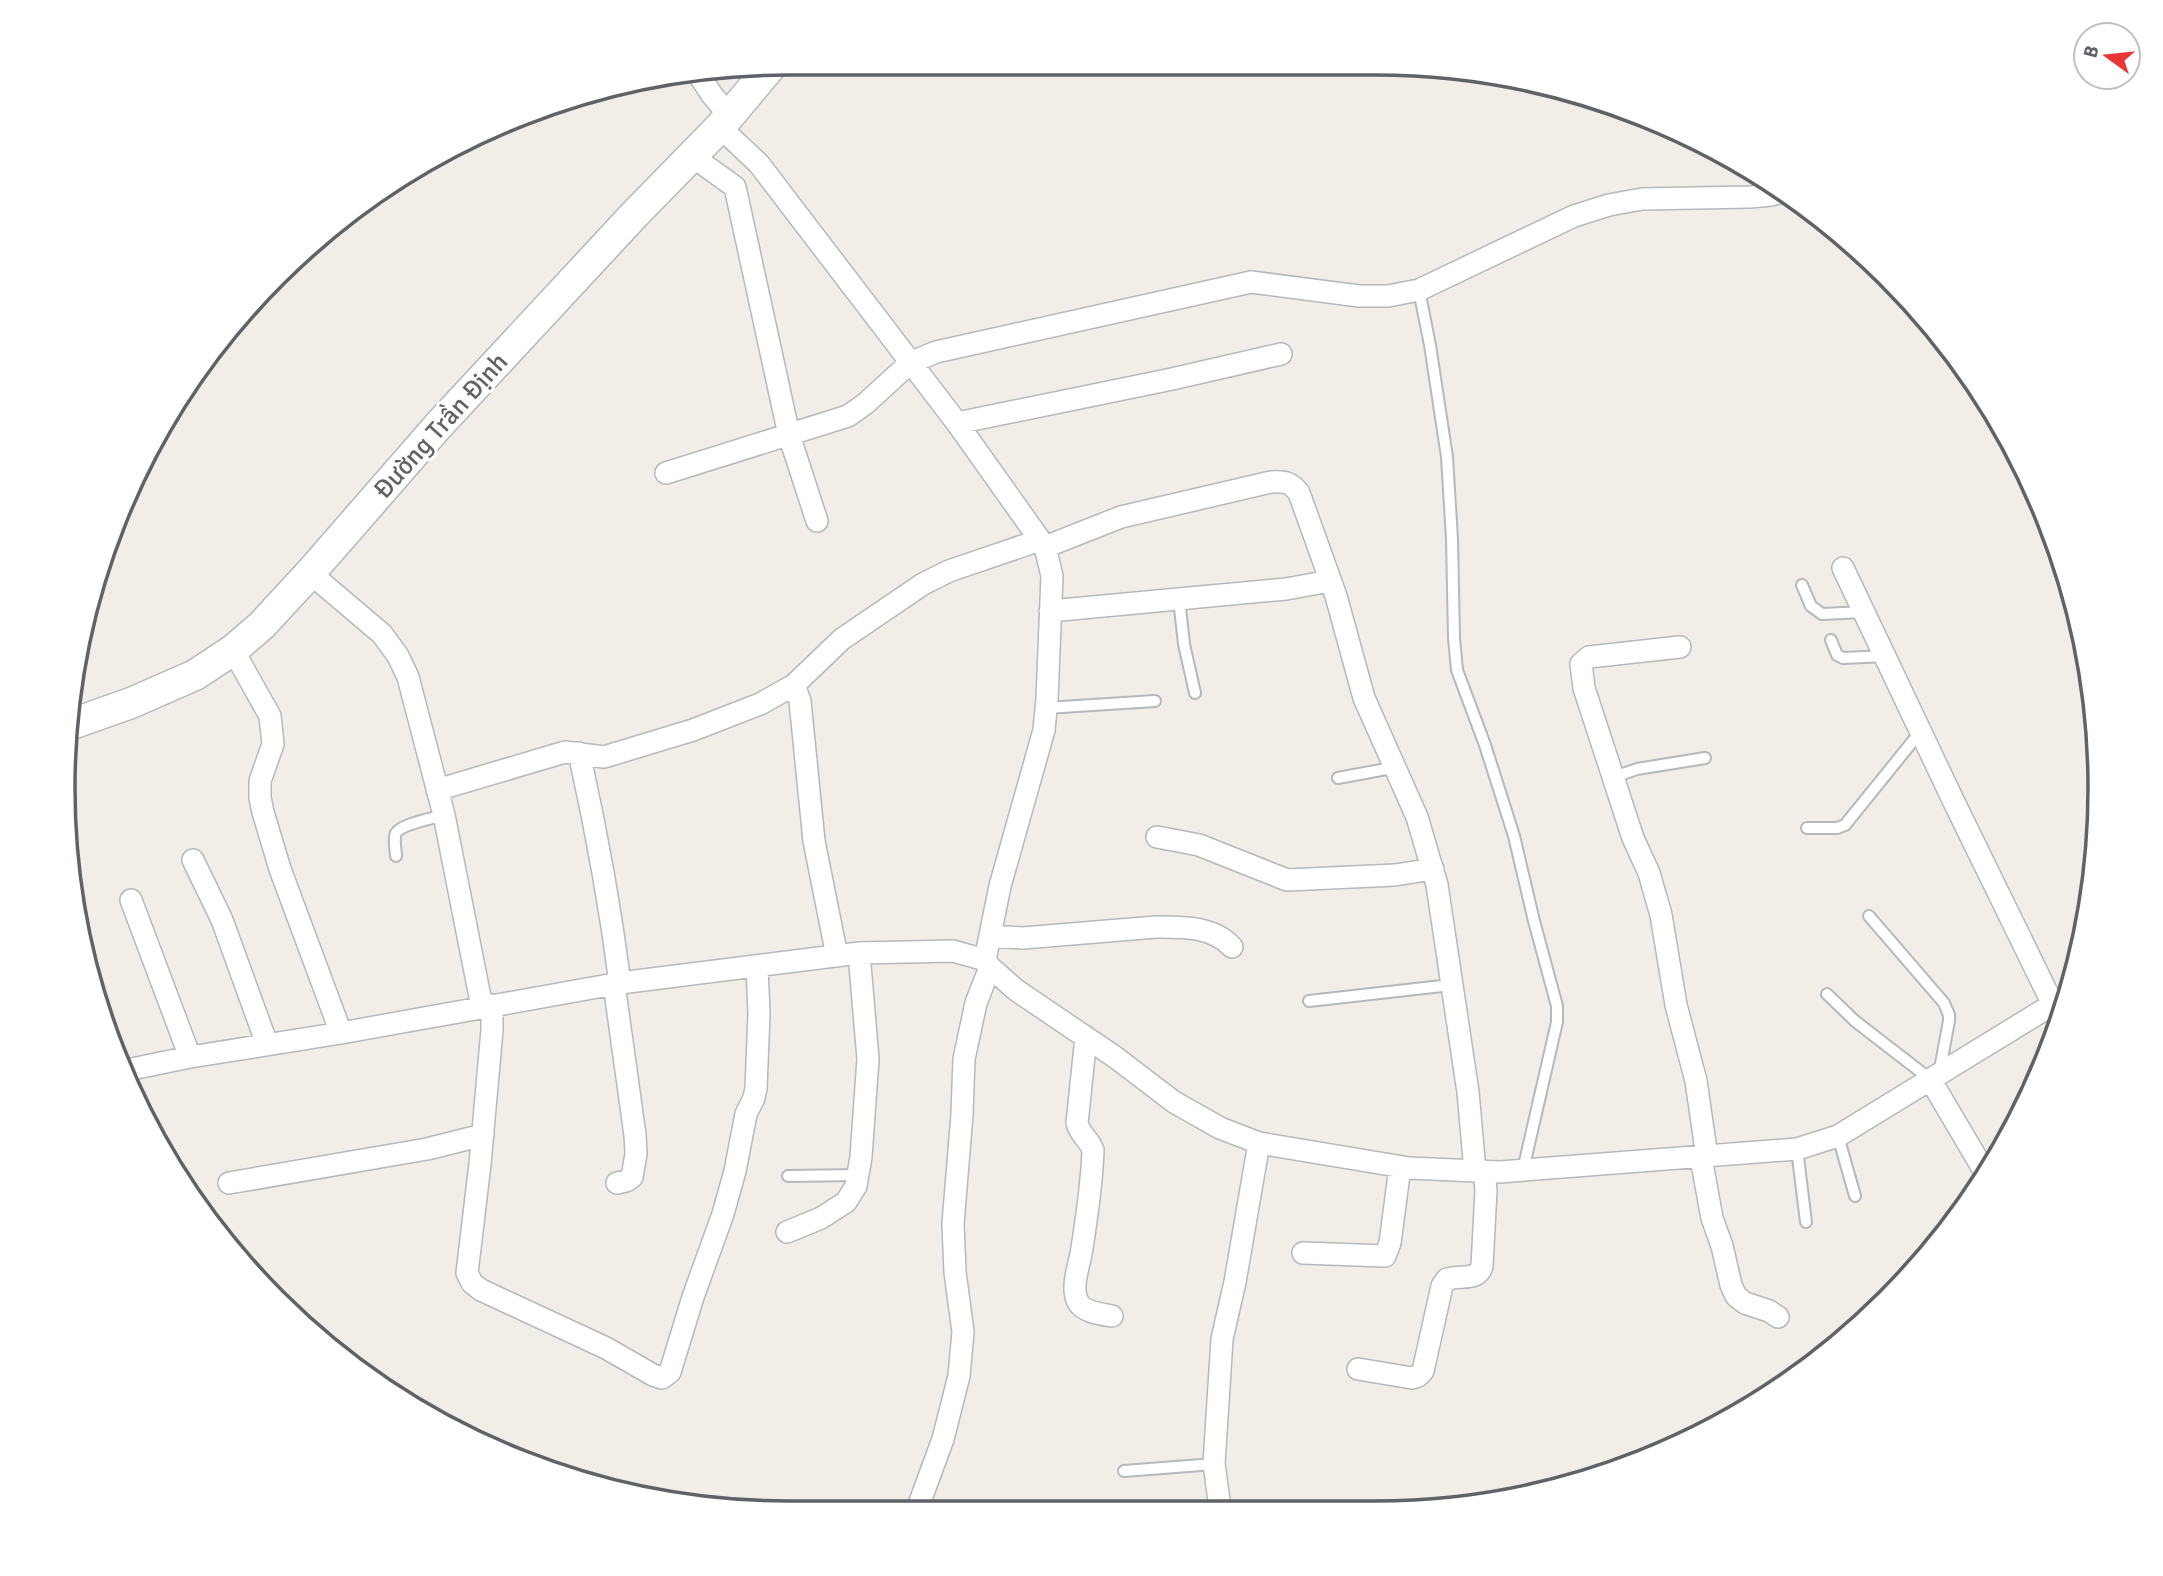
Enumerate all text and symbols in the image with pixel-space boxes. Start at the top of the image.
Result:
north arrow [2072,21,2142,91]
text: B [2078,43,2105,61]
street label: Đường Trần Định [367,346,515,506]

